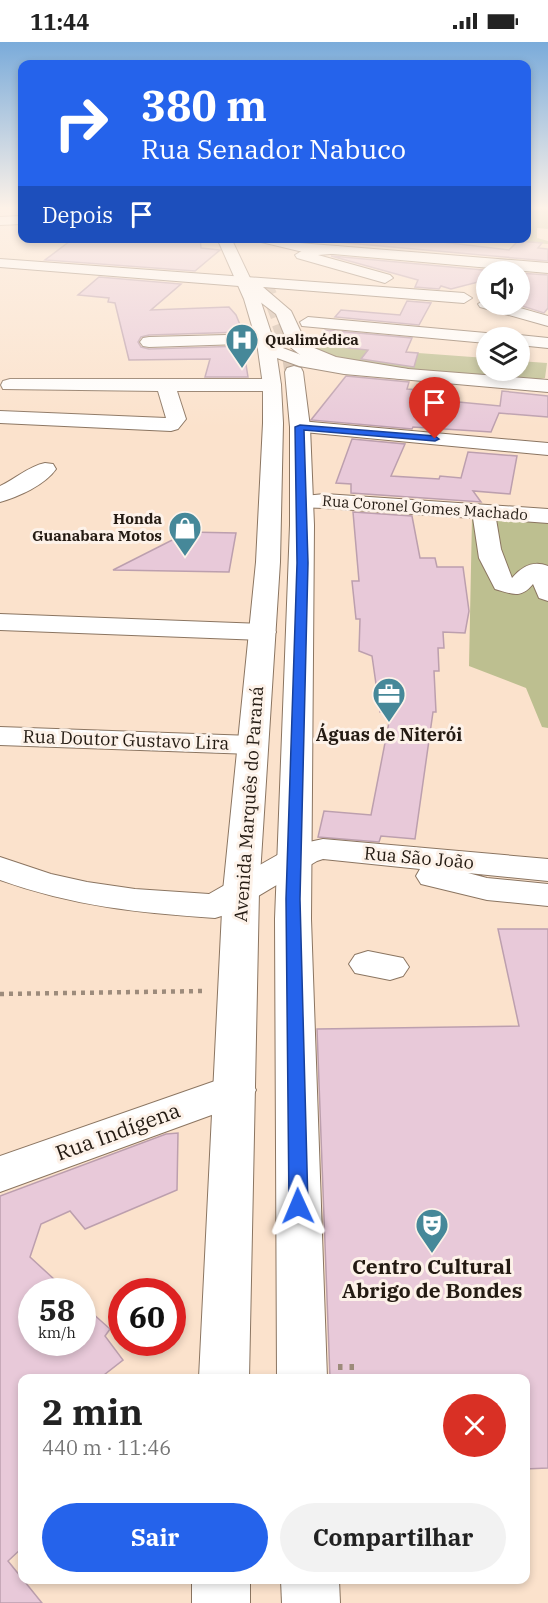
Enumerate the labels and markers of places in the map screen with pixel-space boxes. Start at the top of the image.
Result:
hospital icon: Qualimédica [224,322,260,369]
place label: Qualimédica [265,330,359,349]
pin [409,377,460,439]
place label: Honda Guanabara Motos [32,509,162,545]
shop icon: Honda Guanabara Motos [167,510,203,557]
office icon: Águas de Niterói [371,676,407,723]
place label: Águas de Niterói [316,722,462,746]
theatre icon: Centro Cultural Abrigo de Bondes [414,1207,450,1254]
place label: Centro Cultural Abrigo de Bondes [342,1252,522,1304]

